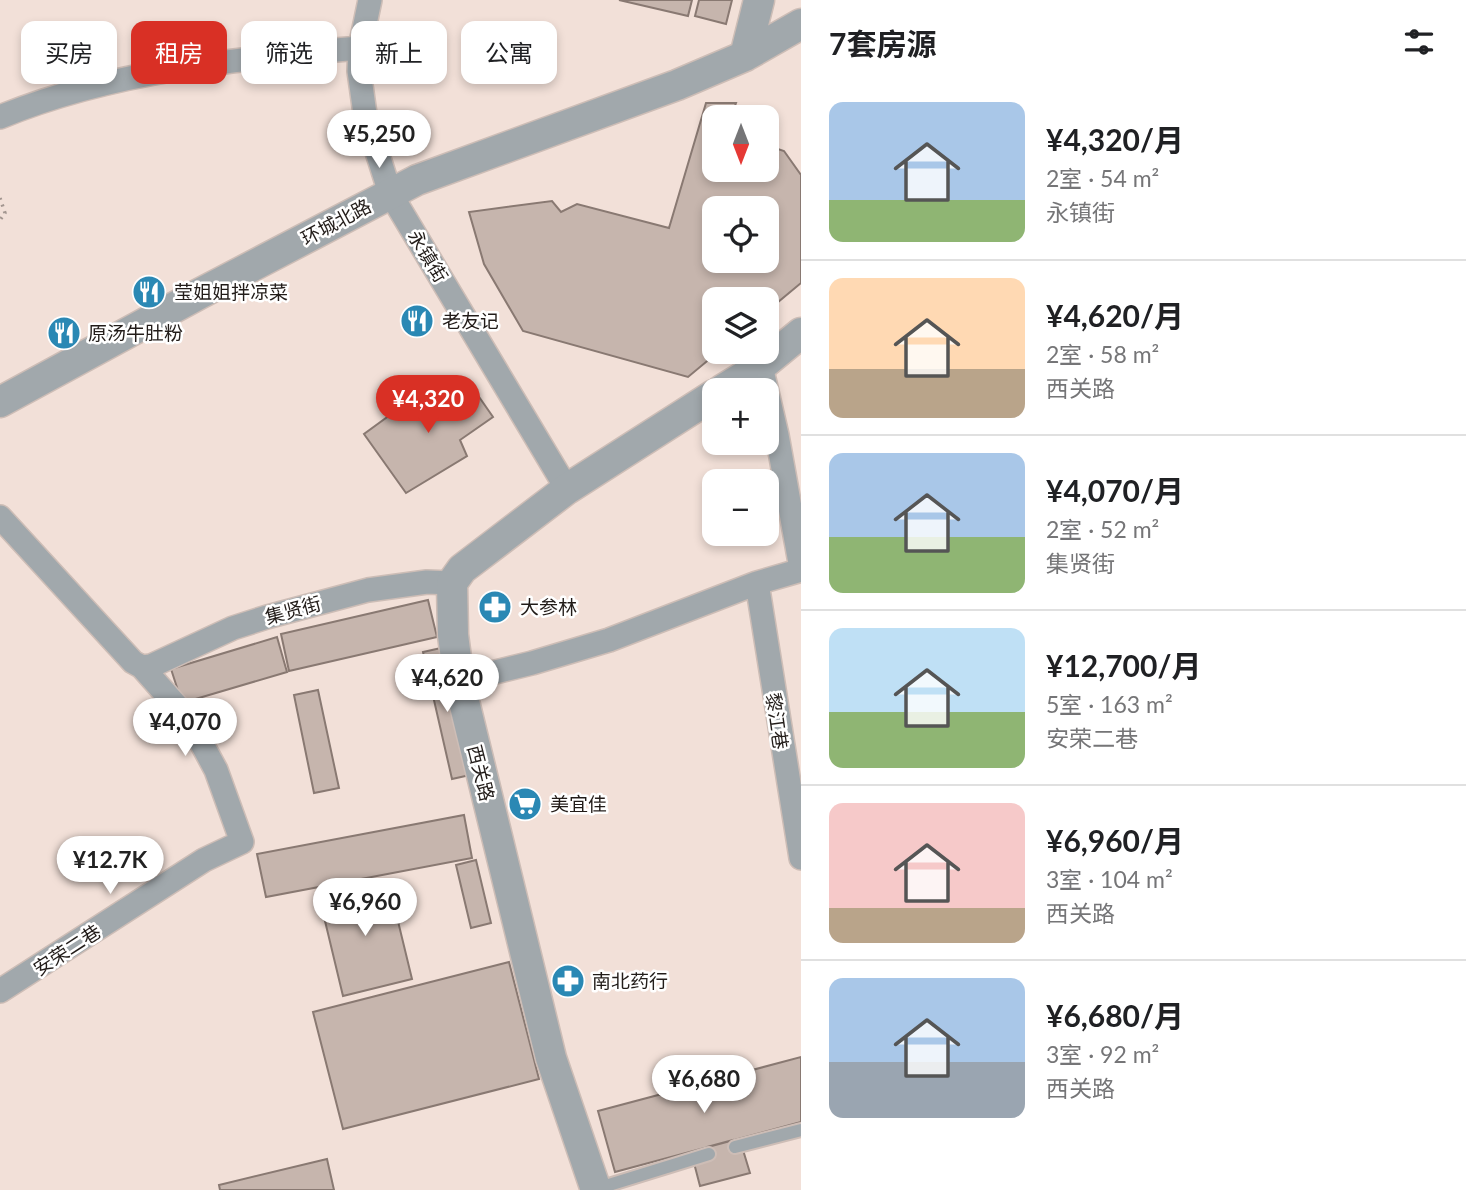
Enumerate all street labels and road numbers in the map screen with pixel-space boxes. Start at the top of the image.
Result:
street label: 环城北路 [297,194,375,250]
street label: 永镇街 [404,225,453,286]
street label: 集贤街 [262,591,323,628]
street label: 黎江巷 [762,691,793,751]
street label: 西关路 [463,742,500,803]
street label: 安荣二巷 [29,919,105,980]

